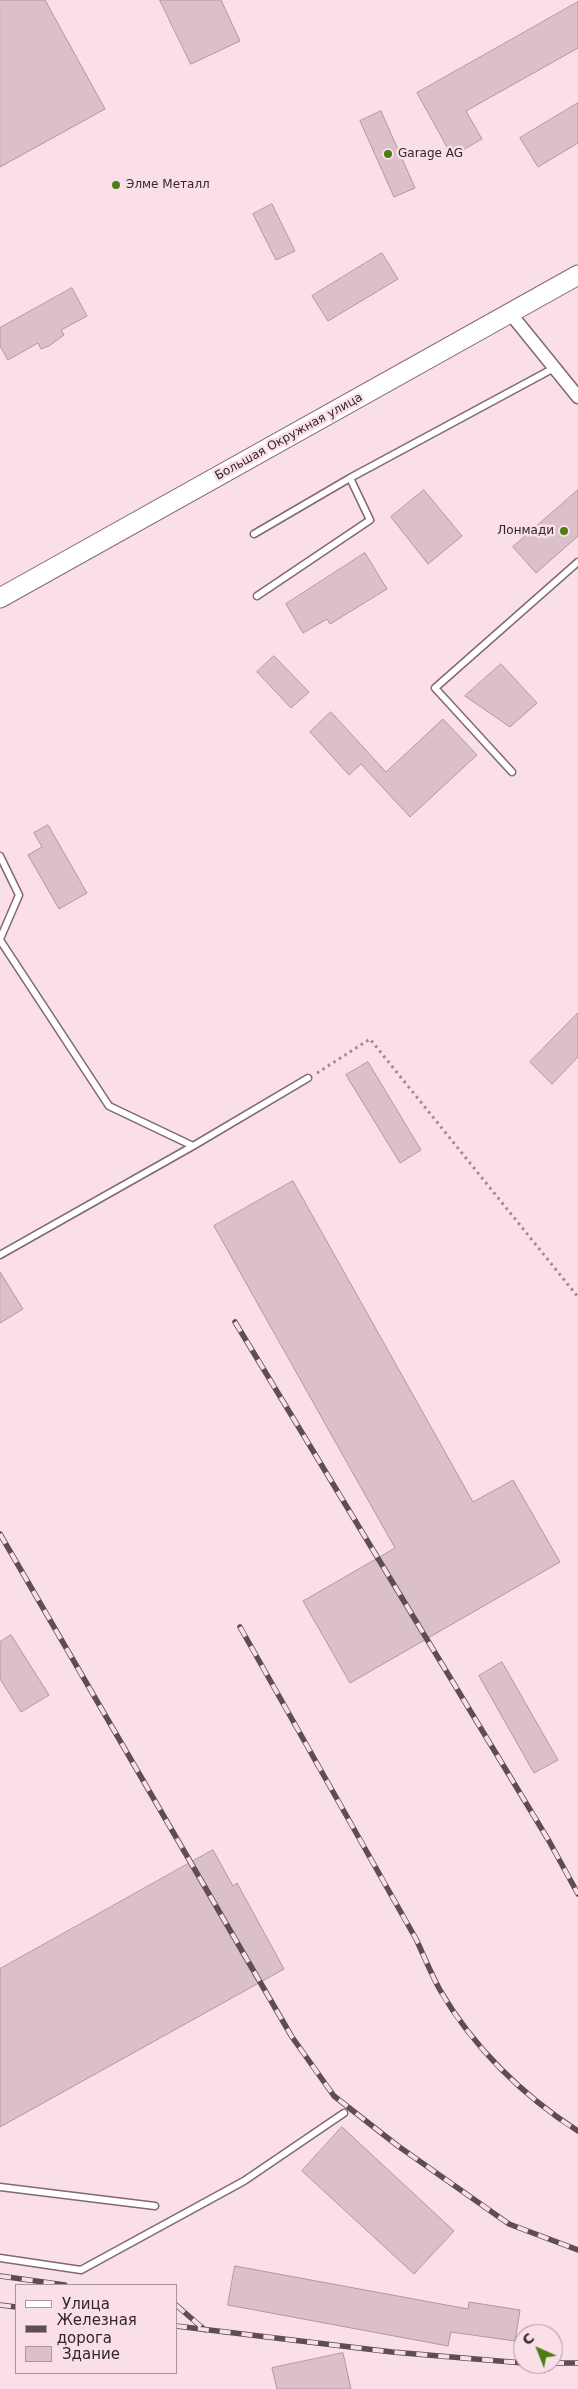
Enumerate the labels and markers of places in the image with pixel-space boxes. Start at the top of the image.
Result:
place label: Garage AG [398,147,463,161]
marker: Garage AG [382,148,394,160]
place label: Элме Металл [126,178,210,192]
marker: Элме Металл [110,179,122,191]
place label: Лонмади [497,524,554,538]
marker: Лонмади [558,525,570,537]

